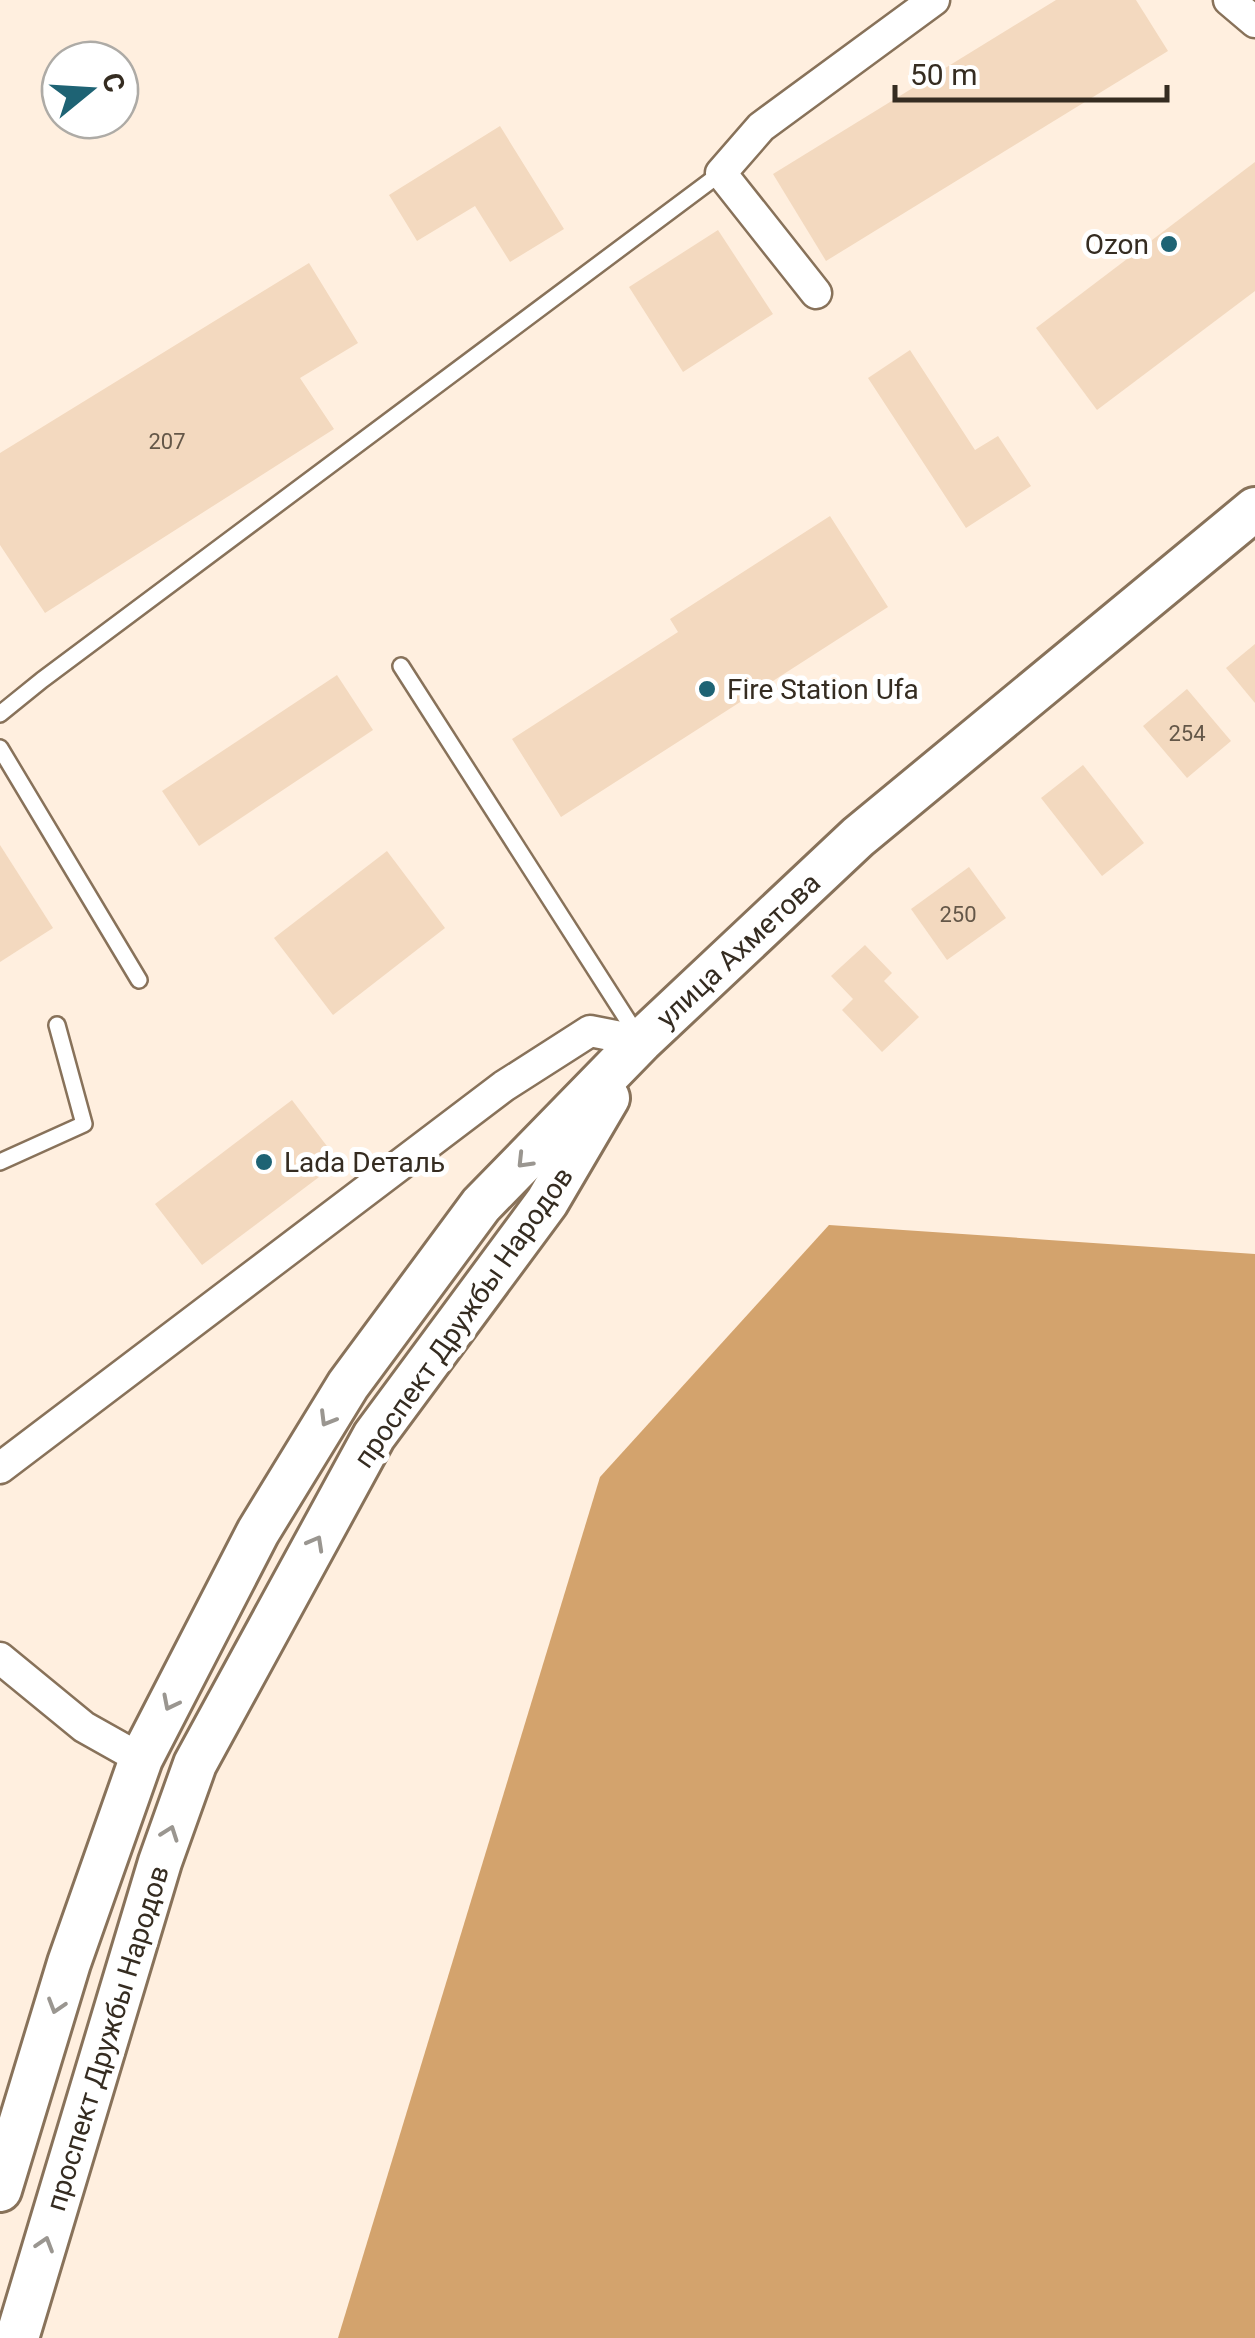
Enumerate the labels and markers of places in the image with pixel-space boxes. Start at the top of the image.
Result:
place label: Ozon [1085,228,1149,261]
marker: Ozon [1158,233,1180,255]
place label: Fire Station Ufa [727,673,919,706]
marker: Fire Station Ufa [696,678,718,700]
place label: Lada Dеталь [284,1146,445,1179]
marker: Lada Dеталь [253,1151,275,1173]

